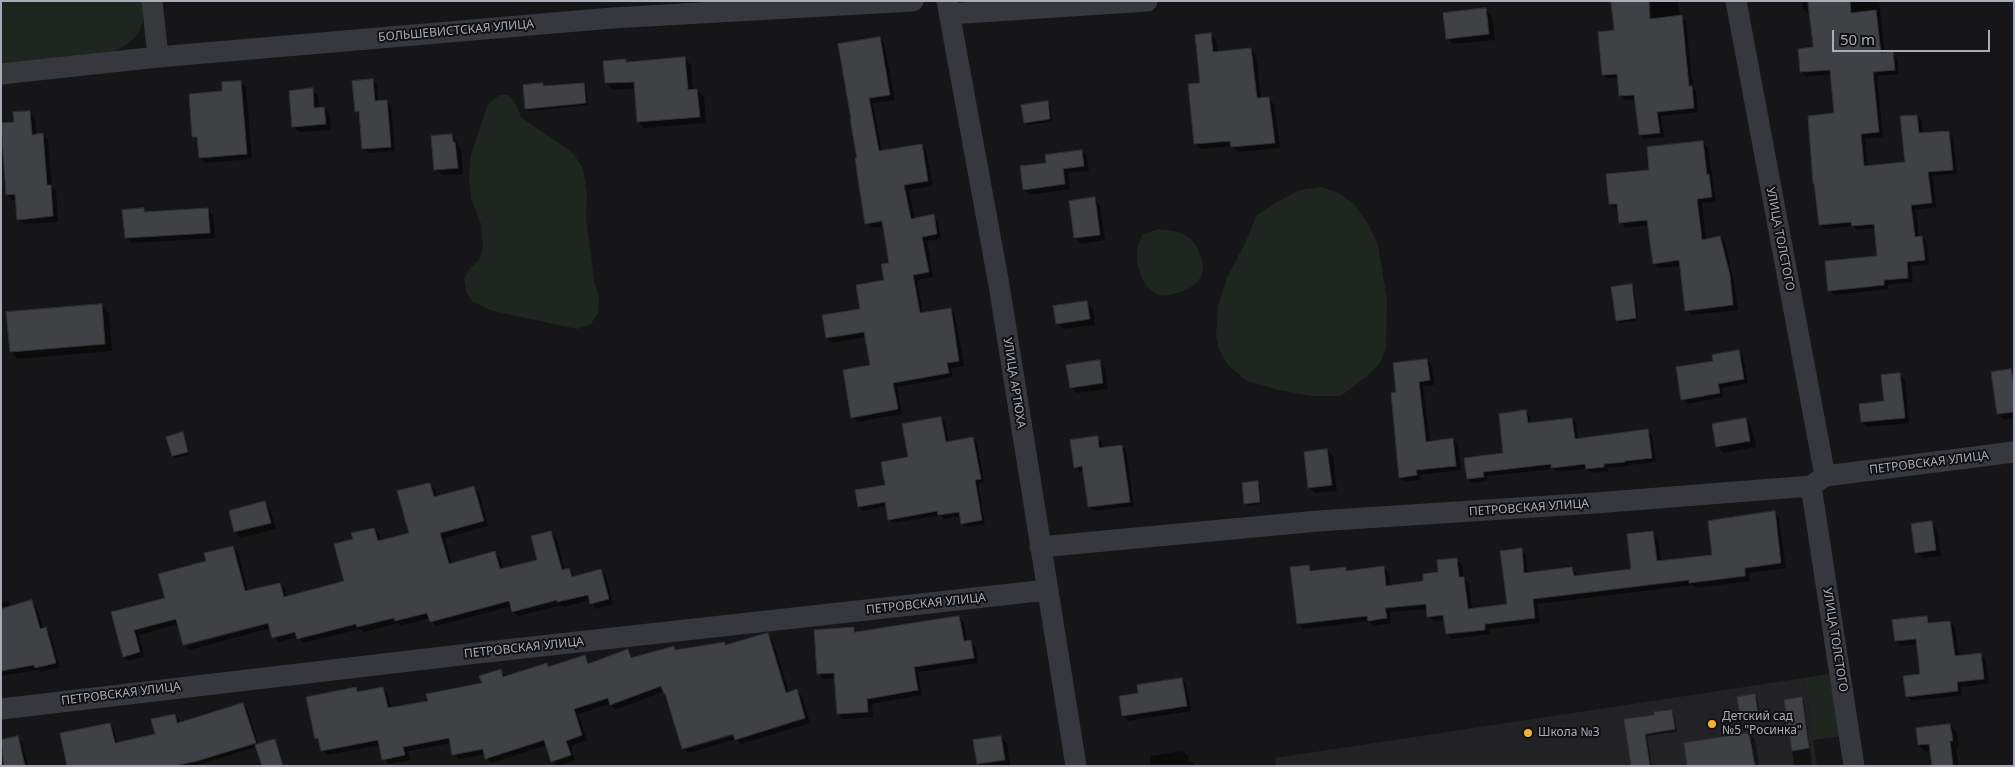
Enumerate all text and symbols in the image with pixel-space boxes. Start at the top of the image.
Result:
street label: БОЛЬШЕВИСТСКАЯ УЛИЦА [378,17,534,45]
scale bar [1835,20,1992,52]
text: 50 m [1840,29,1875,49]
street label: УЛИЦА ТОЛСТОГО [1763,186,1797,292]
street label: УЛИЦА АРТЮХА [1000,337,1028,429]
street label: ПЕТРОВСКАЯ УЛИЦА [1868,449,1990,477]
street label: ПЕТРОВСКАЯ УЛИЦА [1469,497,1589,519]
street label: УЛИЦА ТОЛСТОГО [1820,587,1850,693]
street label: ПЕТРОВСКАЯ УЛИЦА [865,591,987,617]
street label: ПЕТРОВСКАЯ УЛИЦА [463,635,585,661]
street label: ПЕТРОВСКАЯ УЛИЦА [60,680,182,708]
place label: Детский сад №5 "Росинка" [1722,710,1802,738]
marker: Детский сад №5 "Росинка" [1706,718,1718,730]
place label: Школа №3 [1538,726,1600,740]
marker: Школа №3 [1522,727,1534,739]

